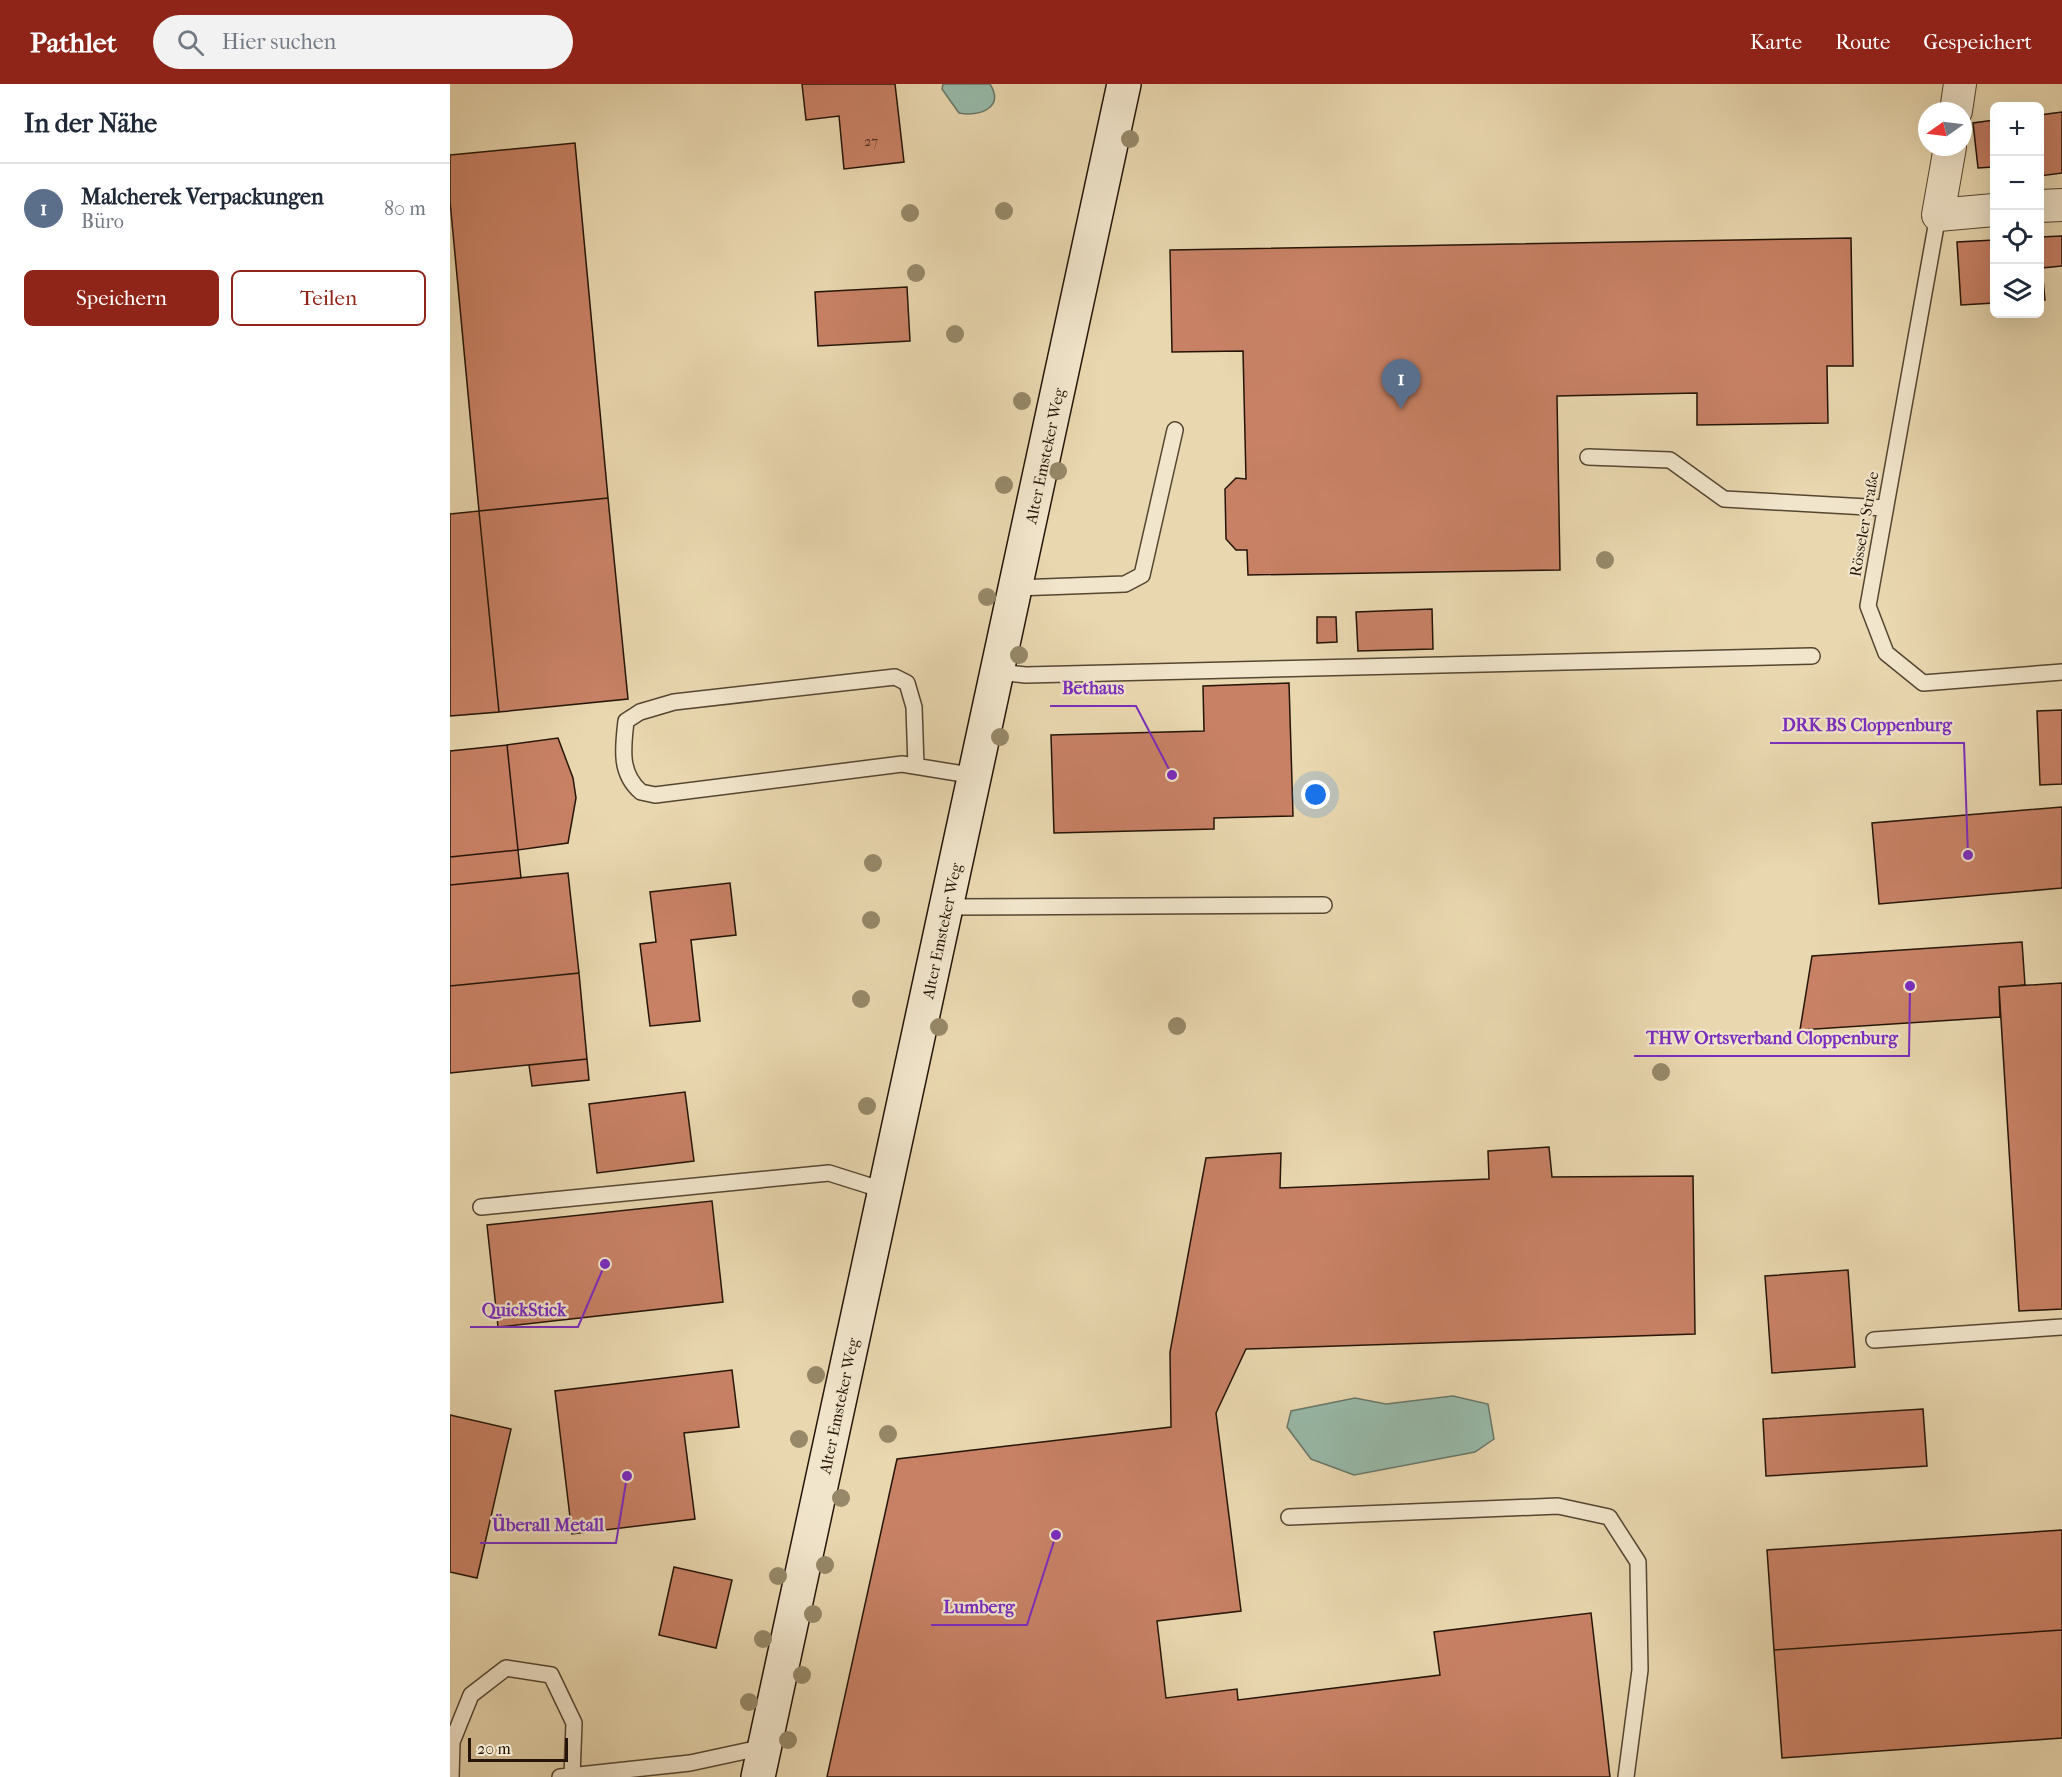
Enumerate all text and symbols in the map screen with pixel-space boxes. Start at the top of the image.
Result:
search box [153,15,573,69]
text: Pathlet [30,26,117,59]
icon: search [174,26,207,59]
text: Hier suchen [222,29,336,55]
text: Karte [1750,30,1802,54]
text: Route [1835,30,1890,54]
text: Gespeichert [1923,30,2032,54]
north arrow [1918,102,1972,156]
map controls [1990,102,2044,318]
button: + [1990,102,2044,156]
text: In der Nähe [24,108,157,139]
house number: 27 [864,133,878,150]
button: − [1990,156,2044,210]
text: Malcherek Verpackungen [81,184,324,210]
text: 1 [40,197,47,220]
text: 80 m [384,197,426,220]
text: Büro [81,210,124,233]
button: locate [1990,210,2044,264]
button: layers [1990,264,2044,318]
button: Speichern [24,270,219,326]
button: Teilen [231,270,426,326]
pin: 1 [1382,360,1420,409]
street label: Alter Emsteker Weg [1021,386,1069,527]
street label: Rösseler Straße [1845,470,1883,578]
callout: Bethaus [1050,670,1136,706]
text: Bethaus [1062,678,1124,699]
callout: DRK BS Cloppenburg [1770,707,1964,743]
text: DRK BS Cloppenburg [1782,715,1953,736]
your location [1301,780,1330,809]
street label: Alter Emsteker Weg [918,861,966,1002]
callout: THW Ortsverband Cloppenburg [1634,1020,1909,1056]
text: THW Ortsverband Cloppenburg [1645,1028,1899,1049]
callout: QuickStick [470,1291,578,1327]
text: QuickStick [482,1300,567,1321]
street label: Alter Emsteker Weg [815,1336,863,1477]
callout: Überall Metall [480,1507,616,1543]
text: Überall Metall [491,1513,605,1536]
callout: Lumberg [931,1589,1027,1625]
text: Lumberg [943,1597,1016,1618]
scale bar [468,1735,568,1762]
text: 20 m [477,1739,511,1758]

